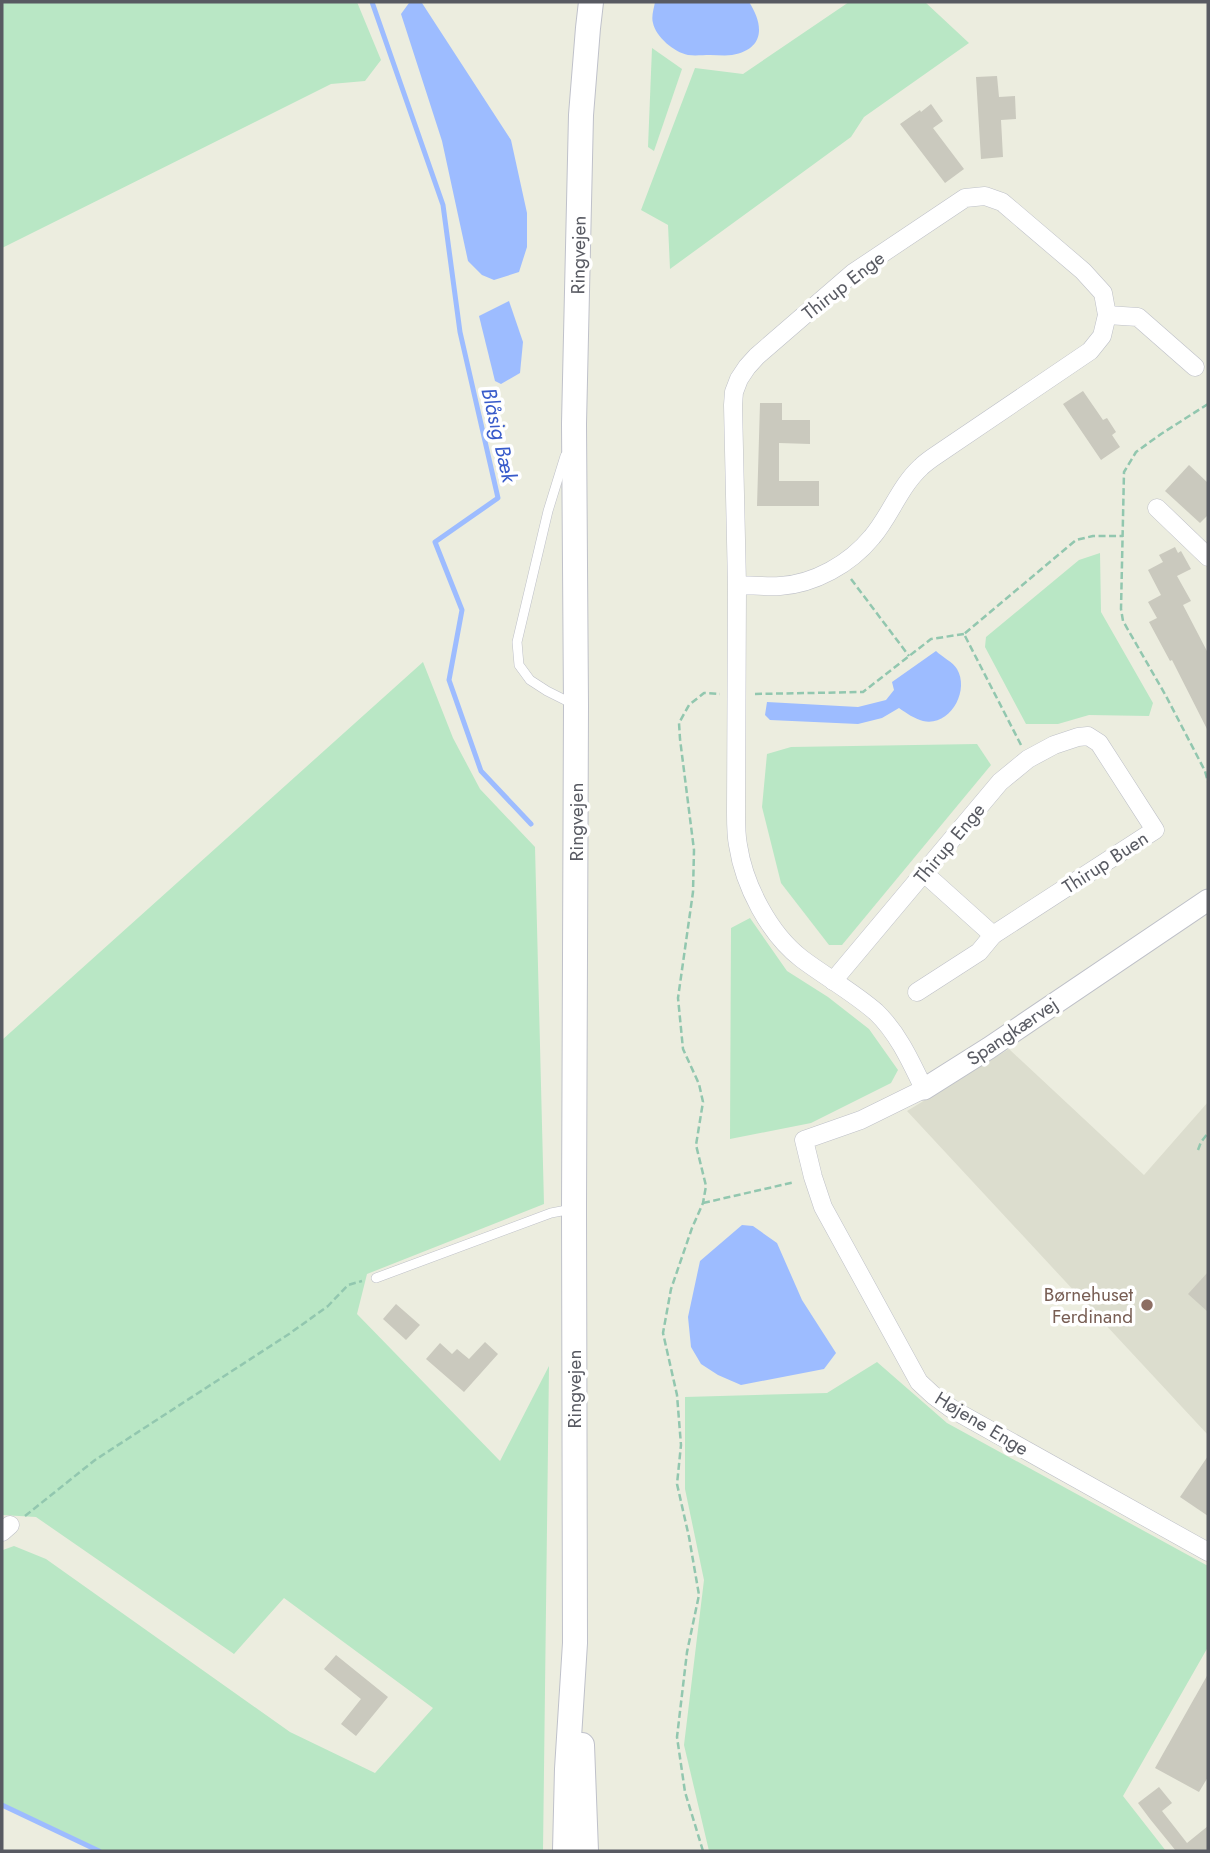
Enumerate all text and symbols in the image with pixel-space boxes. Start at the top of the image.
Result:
street label: Ringvejen [564,215,593,295]
street label: Thirup Enge [796,245,890,326]
water label: Blåsig Bæk [474,385,525,486]
street label: Ringvejen [563,783,590,861]
street label: Thirup Enge [908,797,991,889]
street label: Thirup Buen [1057,825,1153,900]
street label: Spangkærvej [961,991,1063,1072]
place label: Børnehuset Ferdinand [1044,1281,1133,1330]
marker: Børnehuset Ferdinand [1139,1297,1155,1313]
street label: Ringvejen [561,1350,588,1428]
street label: Højene Enge [930,1385,1034,1462]

